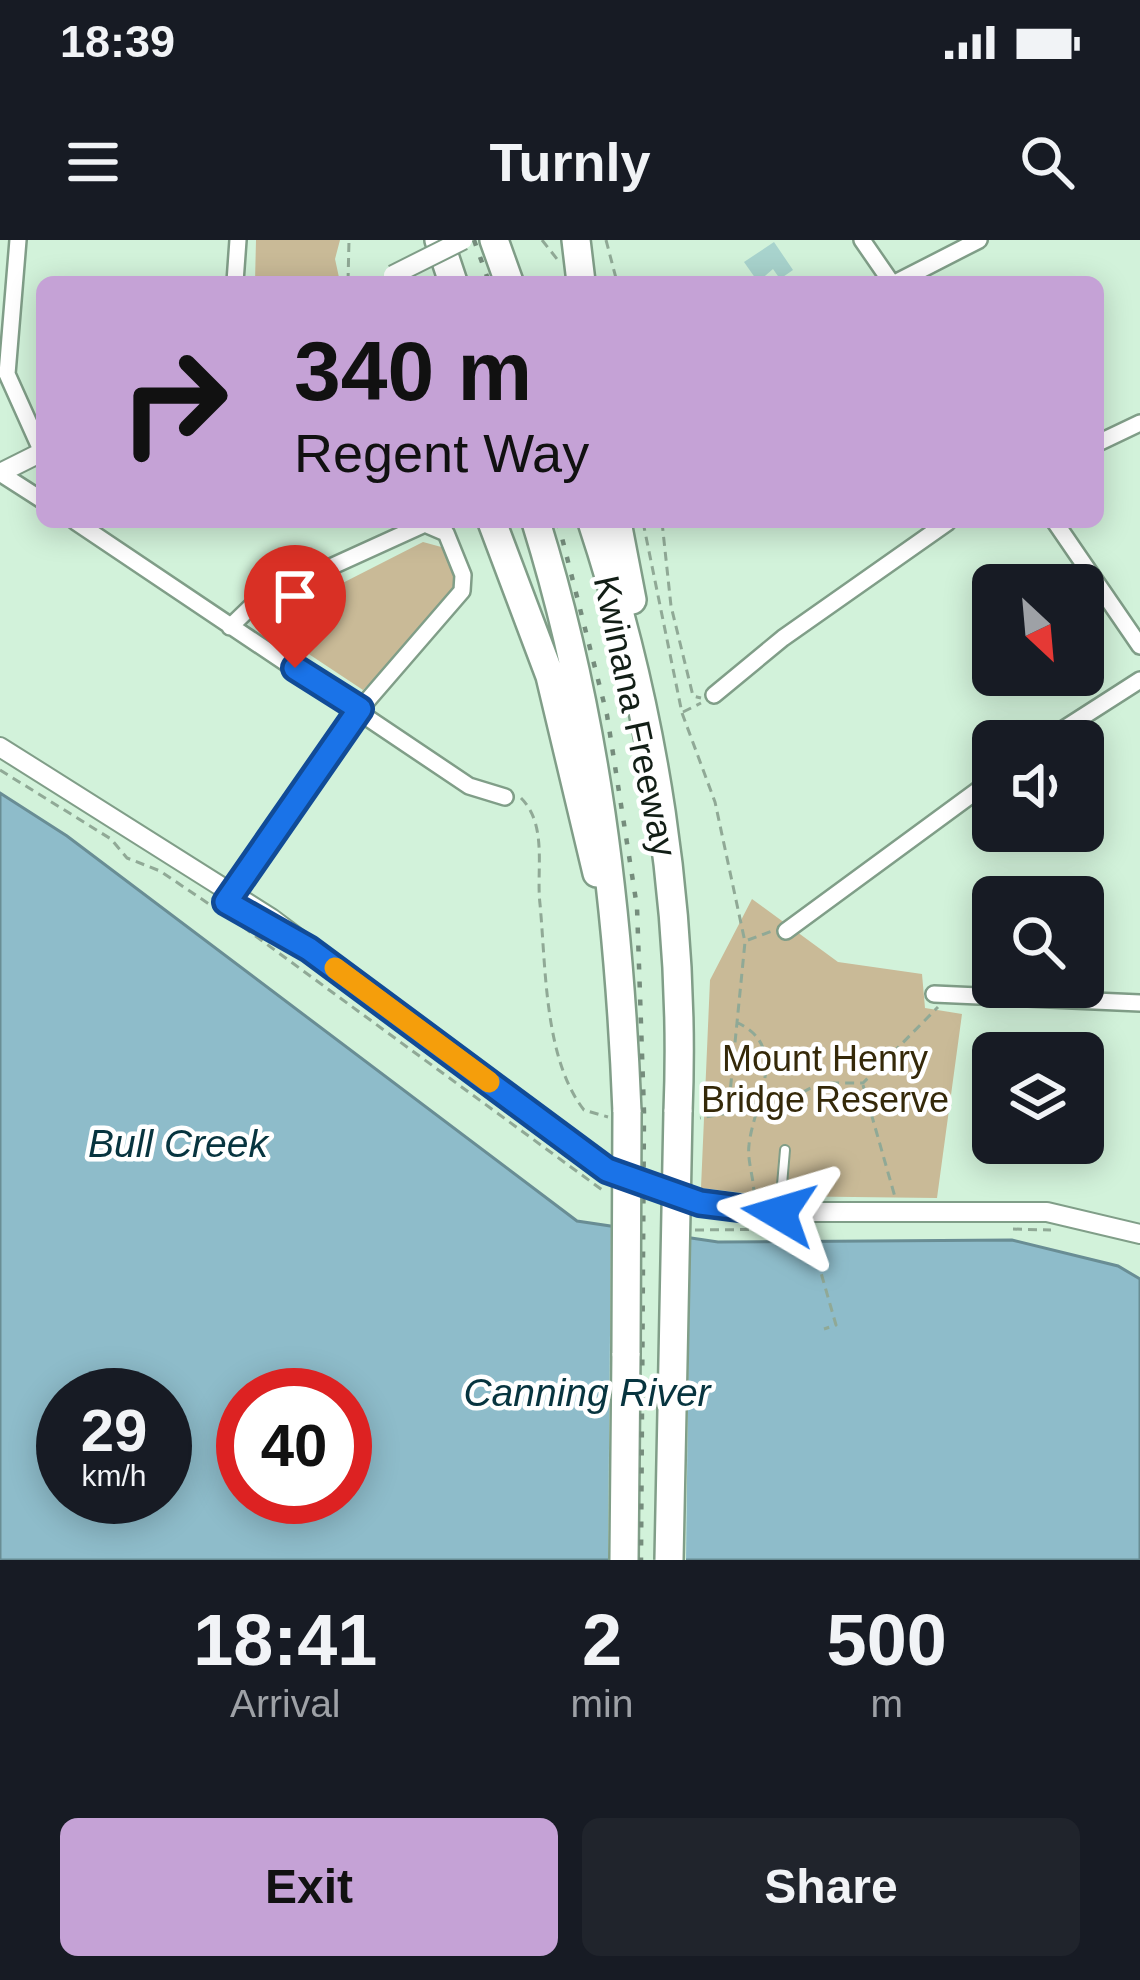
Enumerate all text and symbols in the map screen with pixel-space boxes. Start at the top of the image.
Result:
text: 18:39 [60,16,175,67]
icon: menu [60,129,126,195]
icon: search [1014,129,1080,195]
text: Turnly [490,132,651,192]
icon: right [96,324,252,480]
text: 340 m [294,324,532,418]
text: Regent Way [294,423,589,483]
pin [244,545,346,668]
icon: arrive [262,563,328,629]
north arrow [972,564,1104,696]
map controls [972,564,1104,1164]
street label: Kwinana Freeway [586,572,685,860]
button: sound [972,720,1104,852]
button: search [972,876,1104,1008]
button: layers [972,1032,1104,1164]
park label: Mount Henry Bridge Reserve [701,1038,949,1120]
water label: Bull Creek [88,1122,270,1165]
position arrow [716,1150,842,1276]
speed limit sign: 40 [216,1368,372,1524]
water label: Canning River [463,1371,713,1414]
text: 29 [81,1397,147,1464]
text: km/h [81,1459,147,1492]
text: 18:41 [193,1600,377,1680]
text: 2 [582,1600,622,1680]
text: 500 [827,1600,947,1680]
text: Arrival [230,1682,341,1725]
text: min [571,1682,633,1725]
text: m [870,1682,903,1725]
button: Exit [60,1818,558,1956]
button: Share [582,1818,1080,1956]

